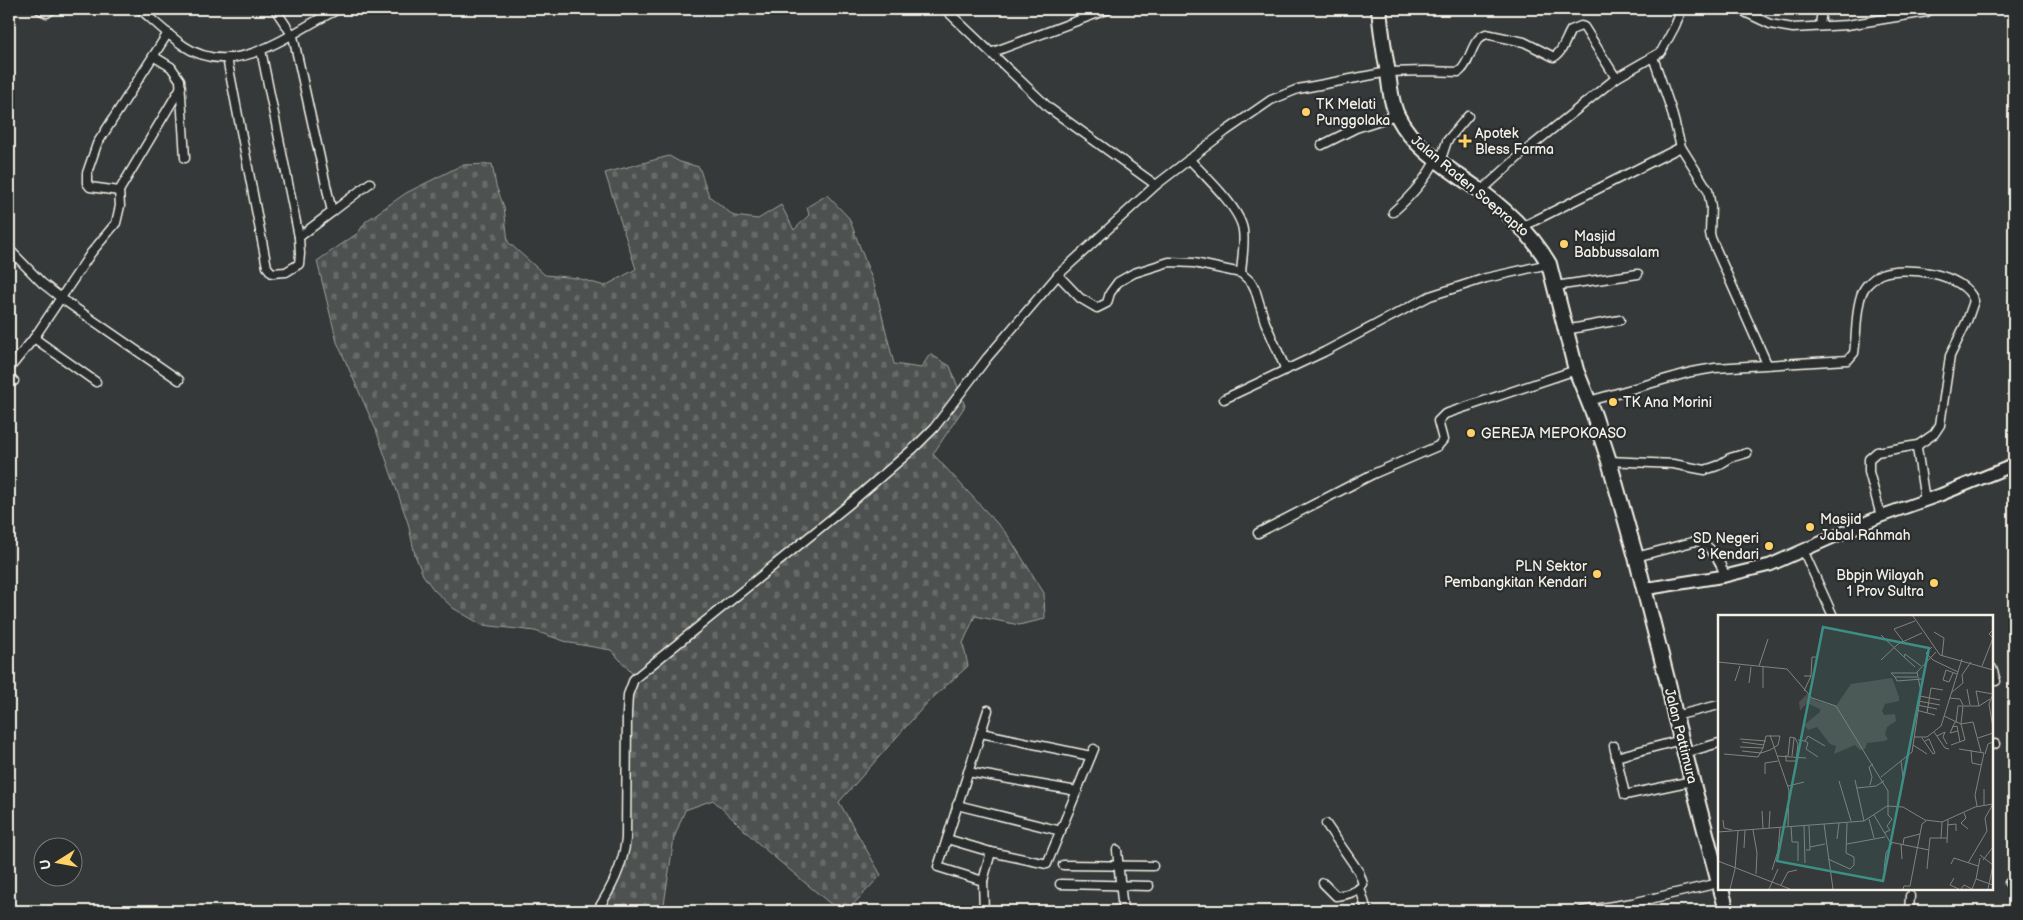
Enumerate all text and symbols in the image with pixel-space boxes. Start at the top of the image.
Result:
place label: TK Melati Punggolaka [1316,96,1390,129]
marker: TK Melati Punggolaka [1300,106,1312,118]
place label: Apotek Bless Farma [1475,125,1554,158]
street label: Jalan Raden Soeprapto [1408,132,1532,240]
marker: Apotek Bless Farma [1459,135,1471,147]
place label: Masjid Babbussalam [1574,228,1659,261]
marker: Masjid Babbussalam [1558,238,1570,250]
place label: TK Ana Morini [1623,394,1712,411]
marker: TK Ana Morini [1607,396,1619,408]
place label: GEREJA MEPOKOASO [1481,425,1627,442]
marker: GEREJA MEPOKOASO [1465,427,1477,439]
place label: Masjid Jabal Rahmah [1820,511,1911,544]
marker: Masjid Jabal Rahmah [1804,521,1816,533]
place label: SD Negeri 3 Kendari [1693,530,1759,563]
marker: SD Negeri 3 Kendari [1763,540,1775,552]
place label: PLN Sektor Pembangkitan Kendari [1444,558,1588,591]
place label: Bbpjn Wilayah 1 Prov Sultra [1836,567,1924,600]
marker: PLN Sektor Pembangkitan Kendari [1591,568,1603,580]
marker: Bbpjn Wilayah 1 Prov Sultra [1928,577,1940,589]
inset map [1718,615,1993,890]
street label: Jalan Pattimura [1661,687,1701,785]
north arrow [32,838,82,888]
text: U [36,858,55,871]

